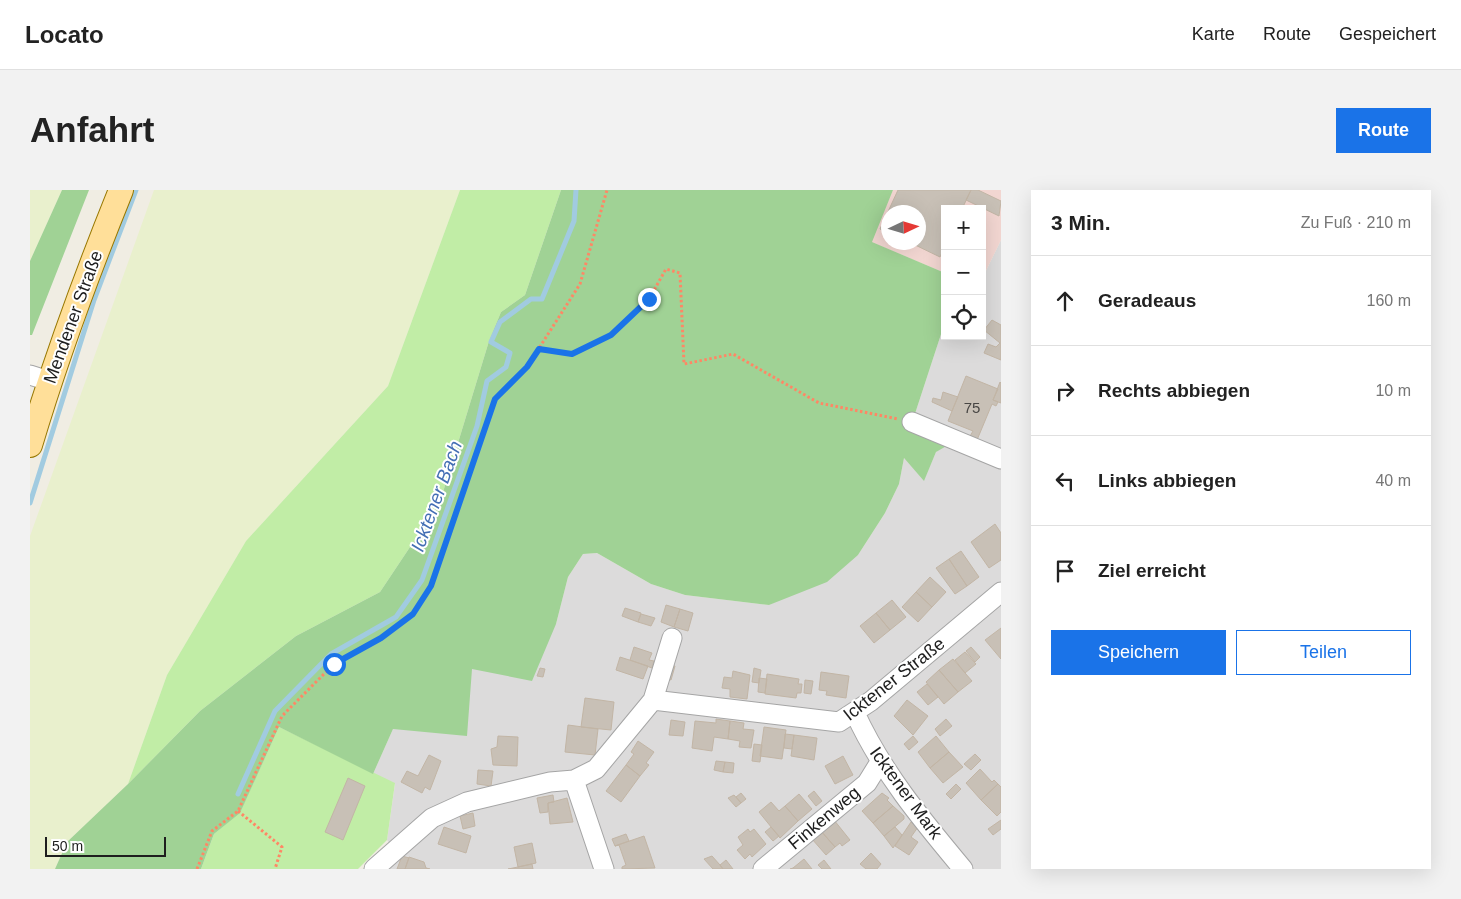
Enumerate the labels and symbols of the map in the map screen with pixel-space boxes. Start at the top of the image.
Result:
north arrow [881,205,926,250]
street label: Mendener Straße [40,248,106,386]
route end [638,288,661,311]
house number: 75 [964,399,980,416]
water label: Icktener Bach [407,438,466,554]
street label: Icktener Straße [839,633,949,725]
route start [323,653,346,676]
street label: Icktener Mark [866,743,947,844]
street label: Finkenweg [784,782,864,854]
scale bar [45,834,166,857]

